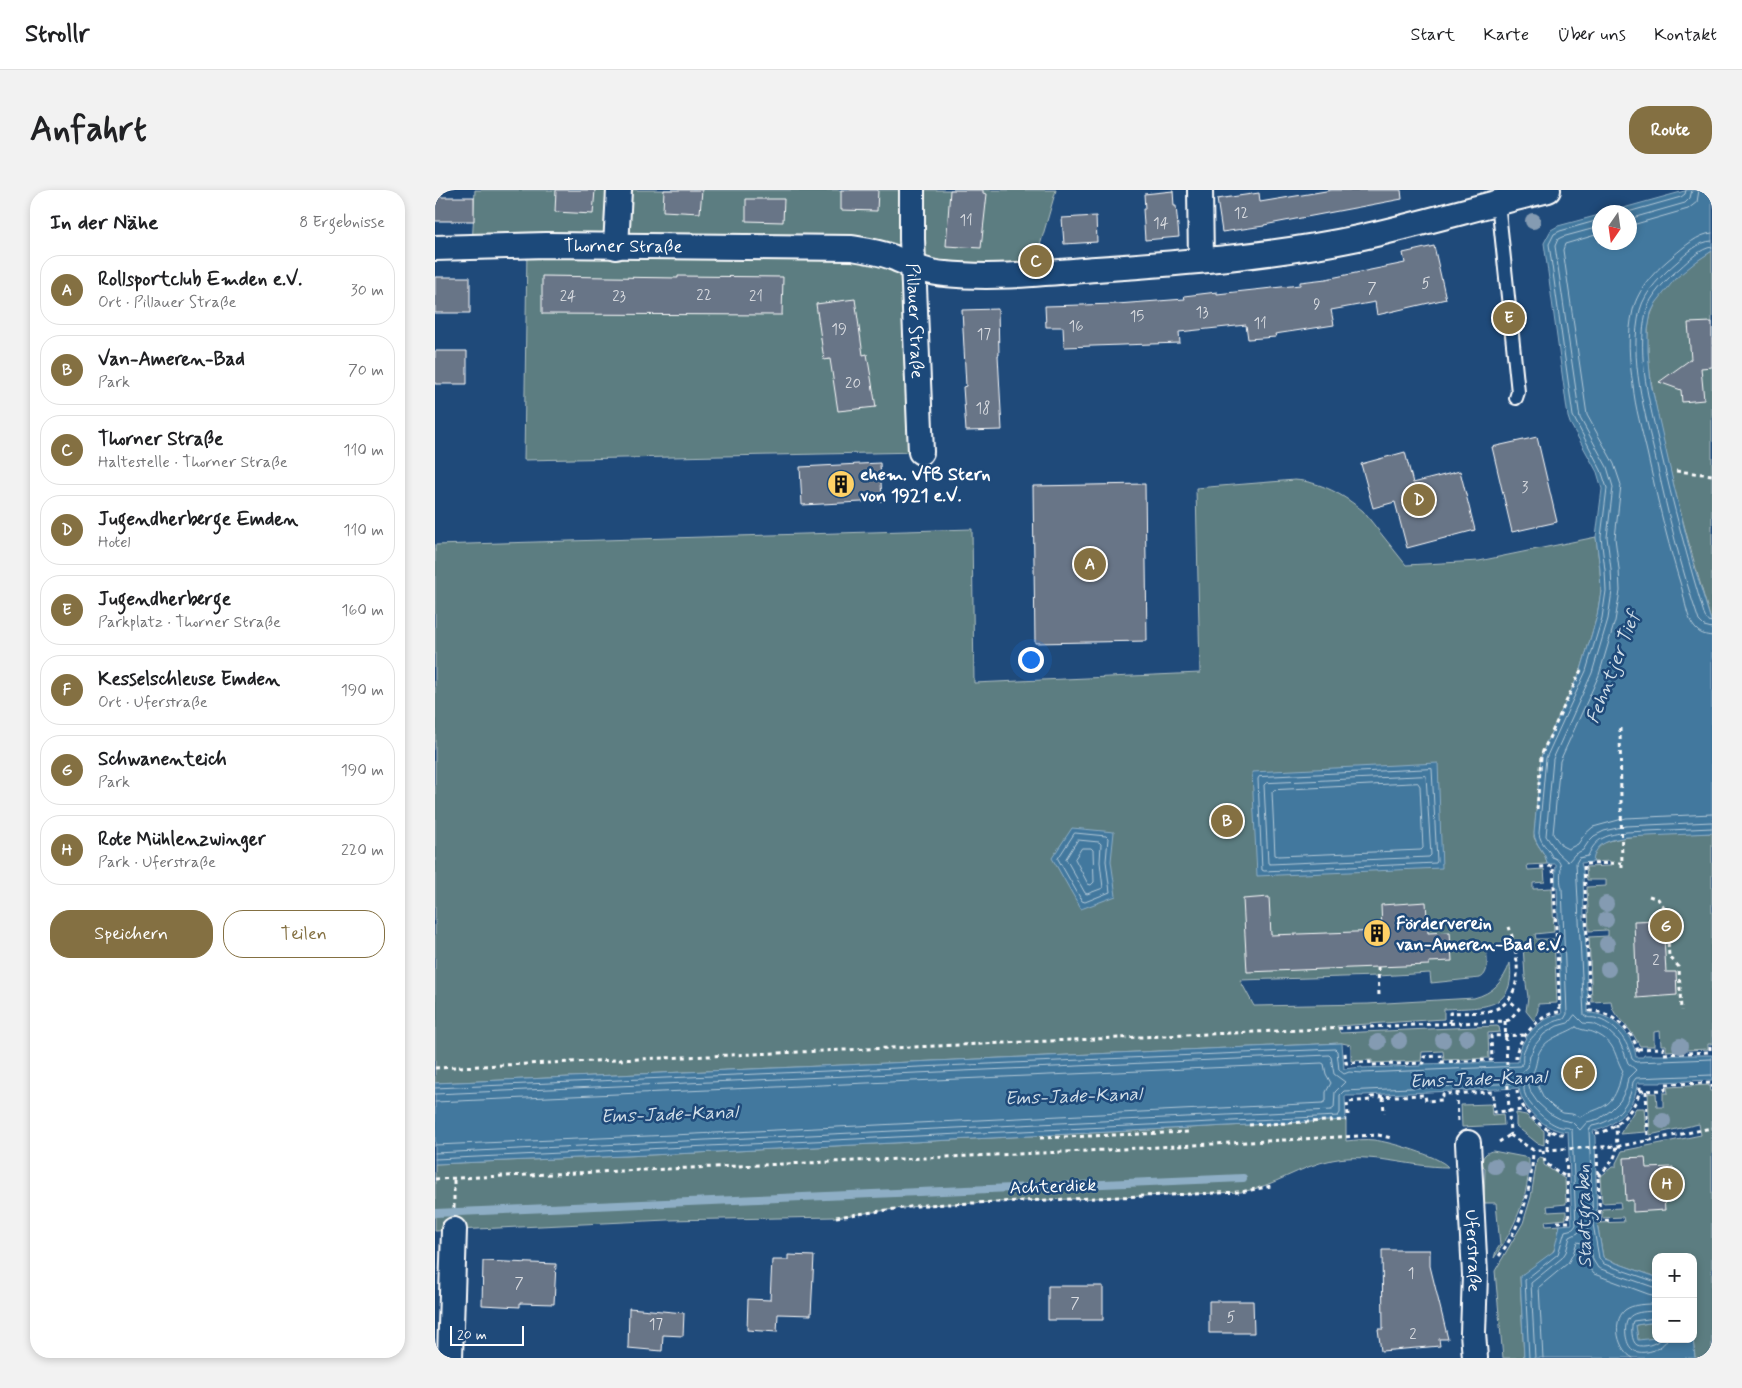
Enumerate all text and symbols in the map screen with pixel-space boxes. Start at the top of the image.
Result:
text: Strollr [25,19,89,50]
text: Start [1411,23,1455,47]
text: Karte [1483,23,1529,47]
text: Über uns [1557,23,1626,47]
text: Kontakt [1654,23,1717,47]
button: Route [1629,106,1712,154]
text: Anfahrt [30,107,147,153]
house number: 12 [1234,204,1248,224]
north arrow [1592,205,1637,250]
text: In der Nähe [50,209,158,237]
house number: 11 [959,211,973,231]
text: 8 Ergebnisse [299,212,385,233]
house number: 14 [1153,214,1169,234]
street label: Thorner Straße [563,234,683,259]
pin: C [1020,242,1052,280]
street label: Pillauer Straße [900,263,929,379]
text: Rollsportclub Emden e.V. [98,267,302,292]
house number: 5 [1421,274,1431,294]
house number: 7 [1367,279,1377,299]
text: A [62,280,72,301]
text: 30 m [351,280,384,301]
house number: 22 [696,286,712,306]
house number: 24 [560,287,576,307]
house number: 23 [612,287,626,307]
house number: 21 [749,287,763,307]
text: Ort · Pillauer Straße [98,292,236,313]
house number: 9 [1313,295,1321,315]
pin: E [1493,299,1525,337]
house number: 13 [1195,303,1209,323]
house number: 15 [1130,307,1144,327]
house number: 11 [1253,314,1267,334]
house number: 16 [1068,317,1084,337]
house number: 19 [831,320,847,340]
house number: 17 [977,325,992,345]
text: Van-Ameren-Bad [98,347,245,372]
text: B [62,360,72,381]
text: 70 m [348,360,384,381]
text: Park [98,372,130,393]
house number: 20 [845,374,861,394]
house number: 18 [976,399,990,419]
text: Thorner Straße [98,427,223,452]
text: C [61,440,73,461]
text: 110 m [343,440,384,461]
text: Haltestelle · Thorner Straße [98,452,288,473]
place label: ehem. VfB Stern von 1921 e.V. [860,463,991,508]
building icon: ehem. VfB Stern von 1921 e.V. [826,469,856,499]
house number: 3 [1522,478,1529,498]
pin: D [1403,481,1435,519]
text: Jugendherberge Emden [98,507,298,532]
text: D [61,520,73,541]
text: 110 m [343,520,384,541]
text: Hotel [98,532,131,553]
pin: A [1074,545,1106,583]
text: Jugendherberge [98,587,231,612]
text: E [62,600,72,621]
text: 160 m [341,600,384,621]
water label: Fehntjer Tief [1581,605,1647,727]
text: Parkplatz · Thorner Straße [98,612,281,633]
your location [1018,647,1044,673]
text: Kesselschleuse Emden [98,667,280,692]
text: F [63,680,71,701]
text: 190 m [341,680,384,701]
text: Ort · Uferstraße [98,692,208,713]
text: Schwanenteich [98,747,227,772]
text: G [62,760,72,781]
text: 190 m [341,760,384,781]
text: Park [98,772,130,793]
pin: B [1211,802,1243,840]
text: Rote Mühlenzwinger [98,827,266,852]
text: H [62,840,72,861]
text: 220 m [341,840,384,861]
text: Park · Uferstraße [98,852,216,873]
pin: G [1650,907,1682,945]
button: Speichern [50,910,213,958]
button: Teilen [223,910,385,958]
place label: Förderverein van-Ameren-Bad e.V. [1396,912,1565,957]
building icon: Förderverein van-Ameren-Bad e.V. [1362,918,1392,948]
house number: 2 [1652,951,1660,971]
pin: F [1563,1054,1595,1092]
water label: Ems-Jade-Kanal [1409,1065,1550,1094]
water label: Ems-Jade-Kanal [1004,1082,1145,1111]
water label: Ems-Jade-Kanal [600,1100,741,1129]
water label: Stadtgraben [1571,1164,1600,1268]
pin: H [1651,1165,1683,1203]
street label: Achterdiek [1009,1173,1097,1201]
street label: Uferstraße [1459,1209,1486,1293]
map controls [1652,1253,1697,1343]
button: + [1652,1253,1697,1298]
house number: 1 [1408,1264,1414,1284]
house number: 7 [514,1274,524,1294]
house number: 7 [1070,1294,1080,1314]
button: − [1652,1298,1697,1343]
house number: 5 [1226,1308,1236,1328]
house number: 17 [649,1315,664,1335]
scale bar [450,1323,524,1346]
house number: 2 [1409,1325,1417,1345]
text: 20 m [457,1326,487,1344]

